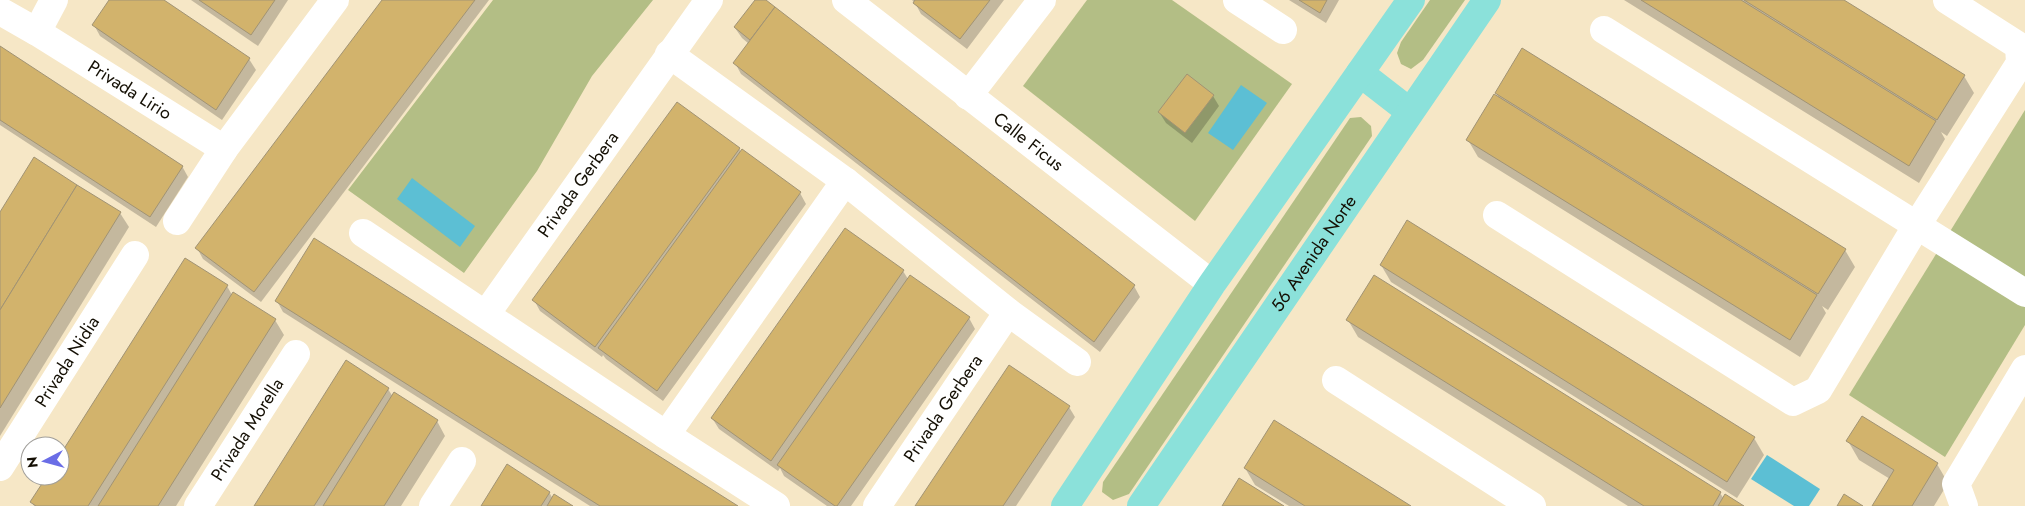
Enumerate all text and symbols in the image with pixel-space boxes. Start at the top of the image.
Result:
street label: Privada Lirio [83,54,177,126]
street label: Calle Ficus [988,106,1069,177]
street label: Privada Gerbera [531,126,625,243]
street label: 56 Avenida Norte [1265,190,1363,317]
street label: Privada Nidia [28,311,106,412]
street label: Privada Gerbera [897,349,989,467]
street label: Privada Morella [204,373,290,486]
north arrow [20,436,70,486]
text: N [22,456,43,469]

